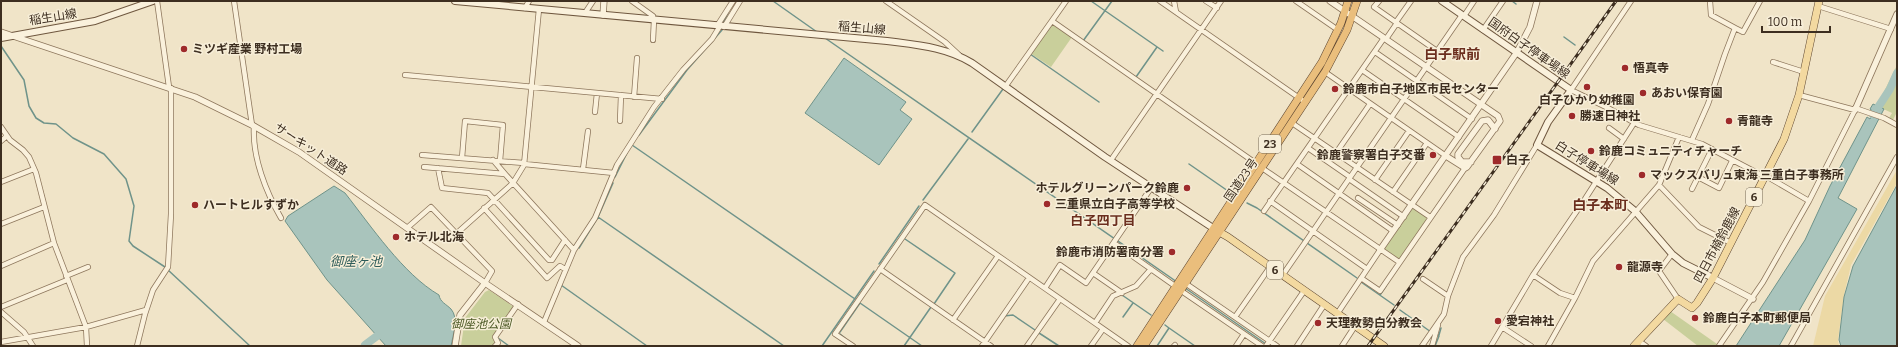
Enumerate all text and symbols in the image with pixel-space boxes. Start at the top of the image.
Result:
street label: 稲生山線 [28,6,78,28]
scale bar [1762,8,1830,34]
street label: 国府白子停車場線 [1486,15,1572,81]
text: 100 m [1768,15,1803,29]
street label: 稲生山線 [837,19,887,37]
place label: ミツギ産業 野村工場 [192,42,302,56]
marker: ミツギ産業 野村工場 [179,44,189,54]
district label: 白子駅前 [1424,46,1480,63]
place label: 悟真寺 [1633,61,1669,75]
marker: 悟真寺 [1620,63,1630,73]
place label: 鈴鹿市白子地区市民センター [1342,82,1499,96]
marker: 白子ひかり幼稚園 [1582,82,1592,92]
marker: 鈴鹿市白子地区市民センター [1330,84,1340,94]
place label: あおい保育園 [1651,86,1723,100]
marker: あおい保育園 [1638,88,1648,98]
place label: 白子ひかり幼稚園 [1539,93,1635,107]
place label: 勝速日神社 [1580,109,1640,123]
marker: 勝速日神社 [1567,111,1577,121]
place label: 青龍寺 [1737,114,1773,128]
marker: 青龍寺 [1724,116,1734,126]
street label: サーキット道路 [272,120,350,178]
road number: 23 [1259,135,1281,153]
street label: 白子停車場線 [1553,138,1621,188]
place label: 鈴鹿コミュニティチャーチ [1598,144,1742,158]
marker: 鈴鹿コミュニティチャーチ [1586,146,1596,156]
place label: 鈴鹿警察署白子交番 [1316,148,1426,162]
marker: 鈴鹿警察署白子交番 [1428,150,1438,160]
place label: 白子 [1506,153,1530,167]
marker: 白子 [1491,154,1503,166]
street label: 国道23号 [1221,156,1261,204]
place label: マックスバリュ東海 三重白子事務所 [1650,168,1844,182]
marker: マックスバリュ東海 三重白子事務所 [1637,170,1647,180]
place label: ホテルグリーンパーク鈴鹿 [1036,181,1179,195]
marker: ホテルグリーンパーク鈴鹿 [1182,183,1192,193]
road number: 6 [1746,188,1762,206]
place label: 三重県立白子高等学校 [1055,197,1175,211]
district label: 白子本町 [1572,197,1628,214]
place label: ハートヒルすずか [203,198,299,212]
marker: 三重県立白子高等学校 [1042,199,1052,209]
marker: ハートヒルすずか [190,200,200,210]
street label: 四日市楠鈴鹿線 [1691,205,1743,285]
district label: 白子四丁目 [1070,213,1136,228]
place label: ホテル北海 [404,230,464,244]
marker: ホテル北海 [391,232,401,242]
place label: 鈴鹿市消防署南分署 [1055,245,1164,259]
marker: 鈴鹿市消防署南分署 [1167,247,1177,257]
water label: 御座ヶ池 [330,254,384,269]
place label: 龍源寺 [1627,260,1663,274]
road number: 6 [1267,261,1283,279]
marker: 龍源寺 [1614,262,1624,272]
place label: 鈴鹿白子本町郵便局 [1702,311,1811,325]
marker: 鈴鹿白子本町郵便局 [1690,313,1700,323]
place label: 愛宕神社 [1506,314,1554,328]
place label: 天理教勢白分教会 [1326,316,1422,330]
marker: 愛宕神社 [1493,316,1503,326]
park label: 御座池公園 [451,317,513,331]
marker: 天理教勢白分教会 [1313,318,1323,328]

